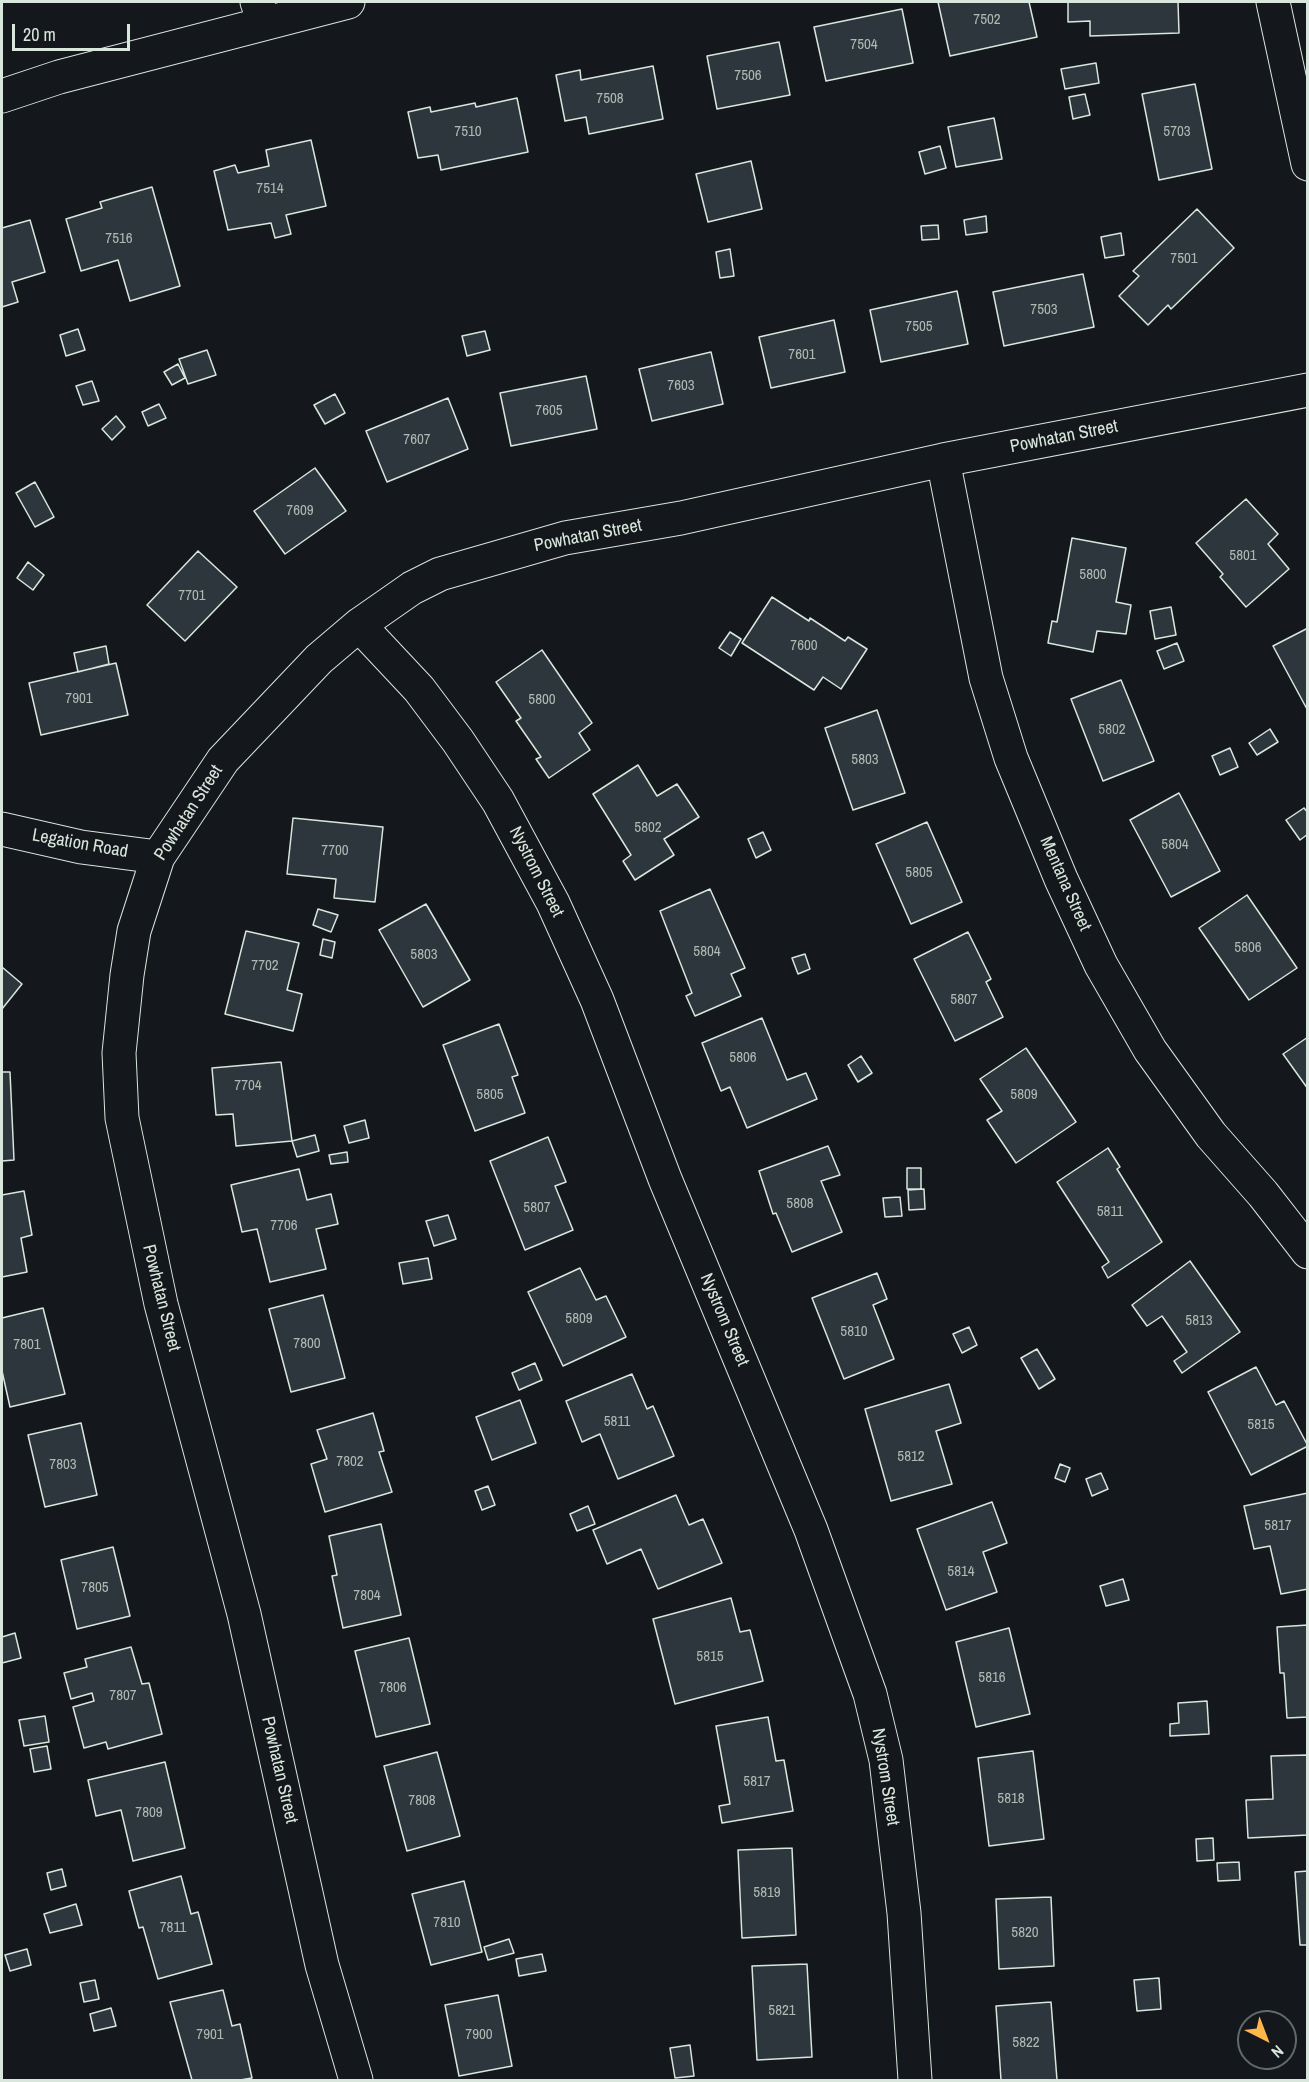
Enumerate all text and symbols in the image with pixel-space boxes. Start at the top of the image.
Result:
house number: 7502 [973,11,1001,29]
scale bar [15,12,134,50]
text: 20 m [23,22,56,47]
house number: 7504 [850,36,878,54]
house number: 7506 [734,67,762,85]
house number: 7508 [596,90,624,108]
house number: 7510 [454,123,482,141]
house number: 5703 [1163,123,1191,141]
house number: 7514 [256,180,284,198]
house number: 7516 [105,230,133,248]
house number: 7501 [1170,250,1198,268]
house number: 7503 [1030,301,1058,319]
house number: 7505 [905,318,933,336]
house number: 7601 [788,346,816,364]
house number: 7603 [667,377,695,395]
house number: 7605 [535,402,563,420]
street label: Powhatan Street [1008,416,1120,458]
house number: 7607 [403,431,431,449]
house number: 7609 [286,502,314,520]
street label: Powhatan Street [532,515,644,557]
house number: 5801 [1229,547,1257,565]
house number: 5800 [1079,566,1107,584]
house number: 7701 [178,587,206,605]
house number: 7600 [790,637,818,655]
house number: 7901 [65,690,93,708]
house number: 5800 [528,691,556,709]
house number: 5802 [1098,721,1126,739]
house number: 5803 [851,751,879,769]
street label: Powhatan Street [150,761,228,865]
house number: 5802 [634,819,662,837]
street label: Nystrom Street [504,823,568,921]
street label: Legation Road [30,825,130,863]
street label: Mentana Street [1035,834,1095,934]
house number: 5804 [1161,836,1189,854]
house number: 7700 [321,842,349,860]
house number: 5805 [905,864,933,882]
house number: 5806 [1234,939,1262,957]
house number: 5804 [693,943,721,961]
house number: 5803 [410,946,438,964]
house number: 7702 [251,957,279,975]
house number: 5807 [950,991,978,1009]
house number: 5806 [729,1049,757,1067]
house number: 7704 [234,1077,262,1095]
house number: 5805 [476,1086,504,1104]
house number: 5809 [1010,1086,1038,1104]
house number: 5808 [786,1195,814,1213]
house number: 5807 [523,1199,551,1217]
house number: 5811 [1097,1203,1123,1221]
house number: 7706 [270,1217,298,1235]
street label: Powhatan Street [137,1242,185,1354]
street label: Nystrom Street [695,1270,753,1370]
house number: 5809 [565,1310,593,1328]
house number: 5813 [1185,1312,1213,1330]
house number: 5810 [840,1323,868,1341]
house number: 7800 [293,1335,321,1353]
house number: 7801 [13,1336,41,1354]
house number: 5811 [604,1413,630,1431]
house number: 5815 [1247,1416,1275,1434]
house number: 5812 [897,1448,925,1466]
house number: 7802 [336,1453,364,1471]
house number: 7803 [49,1456,77,1474]
house number: 5817 [1264,1517,1292,1535]
house number: 5814 [947,1563,975,1581]
house number: 7805 [81,1579,109,1597]
house number: 7804 [353,1587,381,1605]
house number: 5815 [696,1648,724,1666]
house number: 5816 [978,1669,1006,1687]
house number: 7806 [379,1679,407,1697]
house number: 7807 [109,1687,137,1705]
street label: Powhatan Street [256,1714,302,1826]
street label: Nystrom Street [867,1727,903,1827]
house number: 5817 [743,1773,771,1791]
house number: 5818 [997,1790,1025,1808]
house number: 7808 [408,1792,436,1810]
house number: 7809 [135,1804,163,1822]
house number: 5819 [753,1884,781,1902]
house number: 7810 [433,1914,461,1932]
house number: 7811 [160,1919,186,1937]
house number: 5820 [1011,1924,1039,1942]
house number: 5821 [768,2002,796,2020]
north arrow [1237,2010,1297,2070]
house number: 7901 [196,2026,224,2044]
house number: 7900 [465,2026,493,2044]
house number: 5822 [1012,2034,1040,2052]
text: N [1267,2041,1289,2063]

